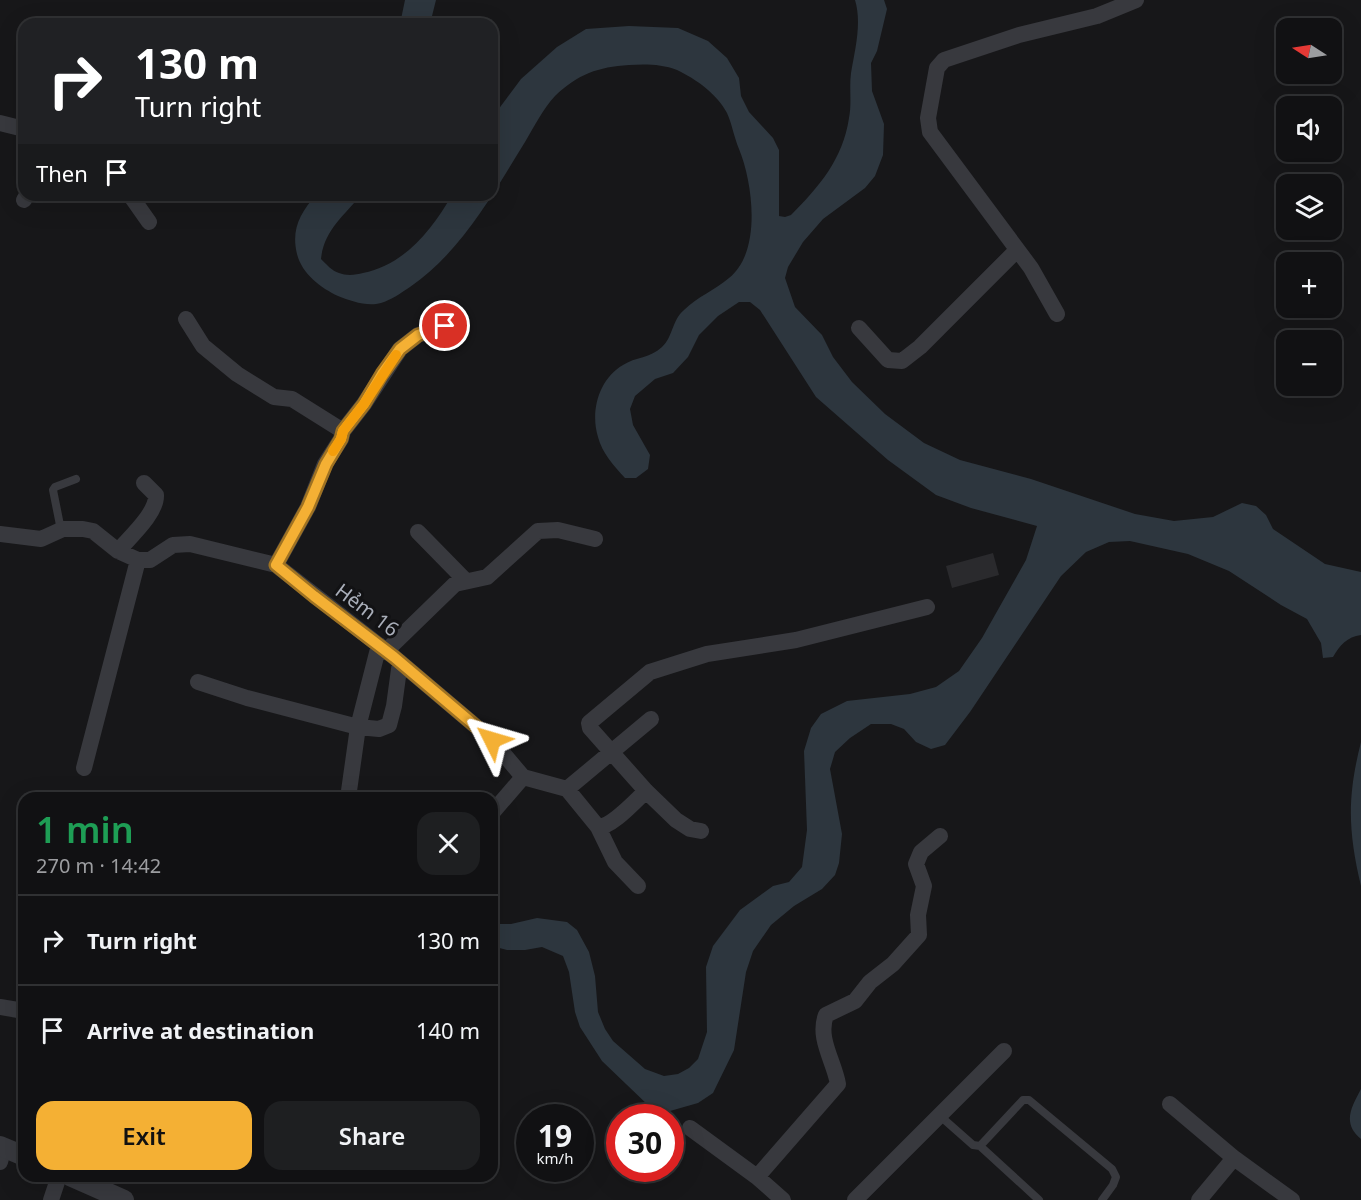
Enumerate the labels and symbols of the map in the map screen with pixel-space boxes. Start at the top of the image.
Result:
north arrow [1276,18,1342,84]
pin [419,300,470,351]
street label: Hẻm 16 [330,577,405,642]
position arrow [460,708,524,772]
speed limit sign: 30 [606,1104,684,1182]

